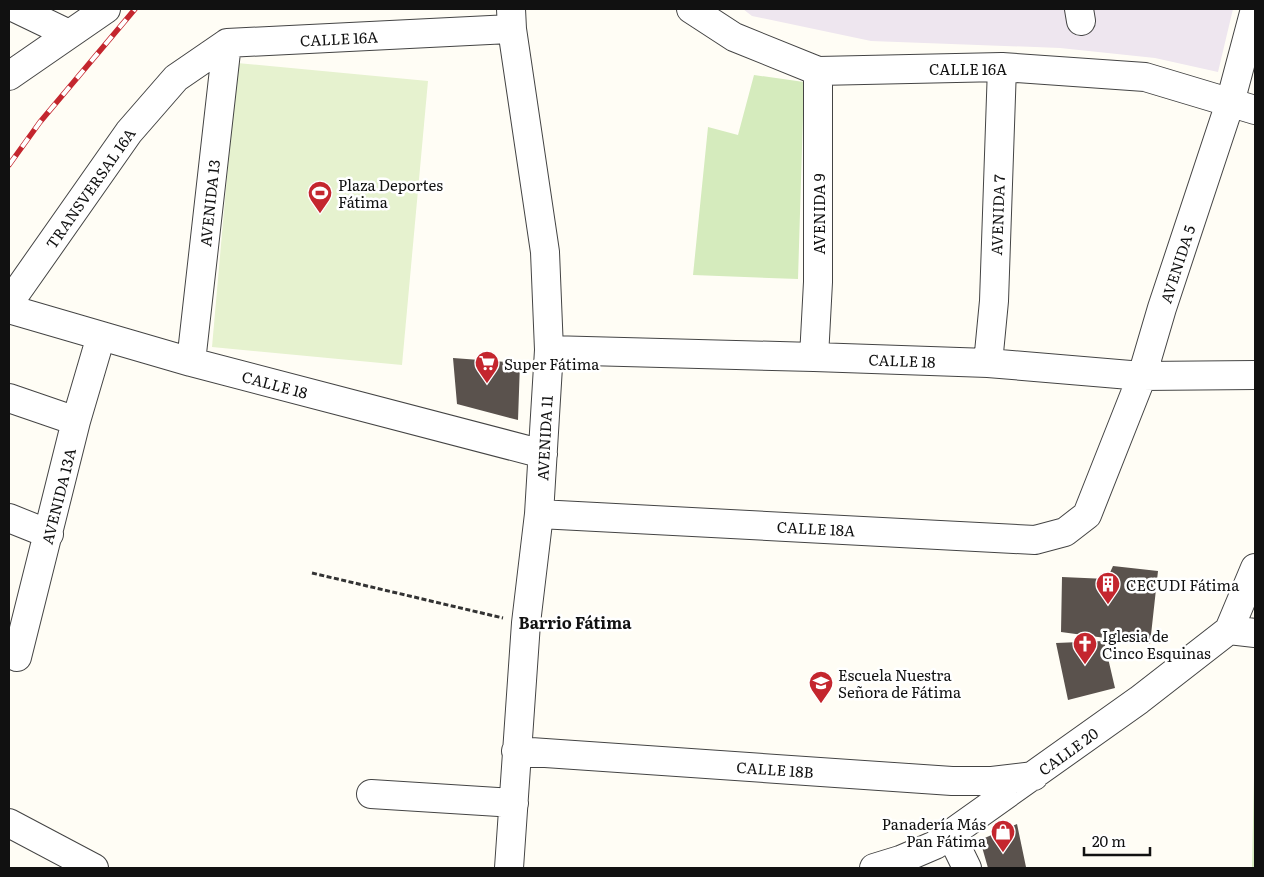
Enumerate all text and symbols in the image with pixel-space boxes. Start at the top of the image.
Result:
street label: CALLE 16A [299,24,379,52]
street label: CALLE 16A [929,57,1007,80]
street label: TRANSVERSAL 16A [40,123,140,253]
street label: AVENIDA 13 [193,158,225,248]
place label: Plaza Deportes Fátima [338,173,443,213]
street label: AVENIDA 9 [807,173,830,255]
street label: AVENIDA 7 [984,174,1010,256]
sports icon: Plaza Deportes Fátima [307,180,333,214]
street label: AVENIDA 5 [1154,222,1201,306]
street label: CALLE 18 [868,347,936,373]
supermarket icon: Super Fátima [474,350,500,384]
place label: Super Fátima [504,352,600,375]
street label: CALLE 18 [240,364,310,404]
street label: AVENIDA 11 [530,395,558,481]
street label: AVENIDA 13A [35,445,81,547]
street label: CALLE 18A [776,514,856,542]
building icon: CECUDI Fátima [1095,571,1121,605]
place label: CECUDI Fátima [1126,573,1240,596]
district label: Barrio Fátima [519,610,632,634]
place label: Iglesia de Cinco Esquinas [1102,624,1211,664]
church icon: Iglesia de Cinco Esquinas [1072,631,1098,665]
place label: Escuela Nuestra Señora de Fátima [838,663,962,703]
school or university icon: Escuela Nuestra Señora de Fátima [808,670,834,704]
street label: CALLE 20 [1033,721,1103,781]
street label: CALLE 18B [736,755,814,783]
place label: Panadería Más Pan Fátima [882,812,987,852]
shop icon: Panadería Más Pan Fátima [990,819,1016,853]
scale bar [1084,824,1150,856]
text: 20 m [1092,829,1126,852]

